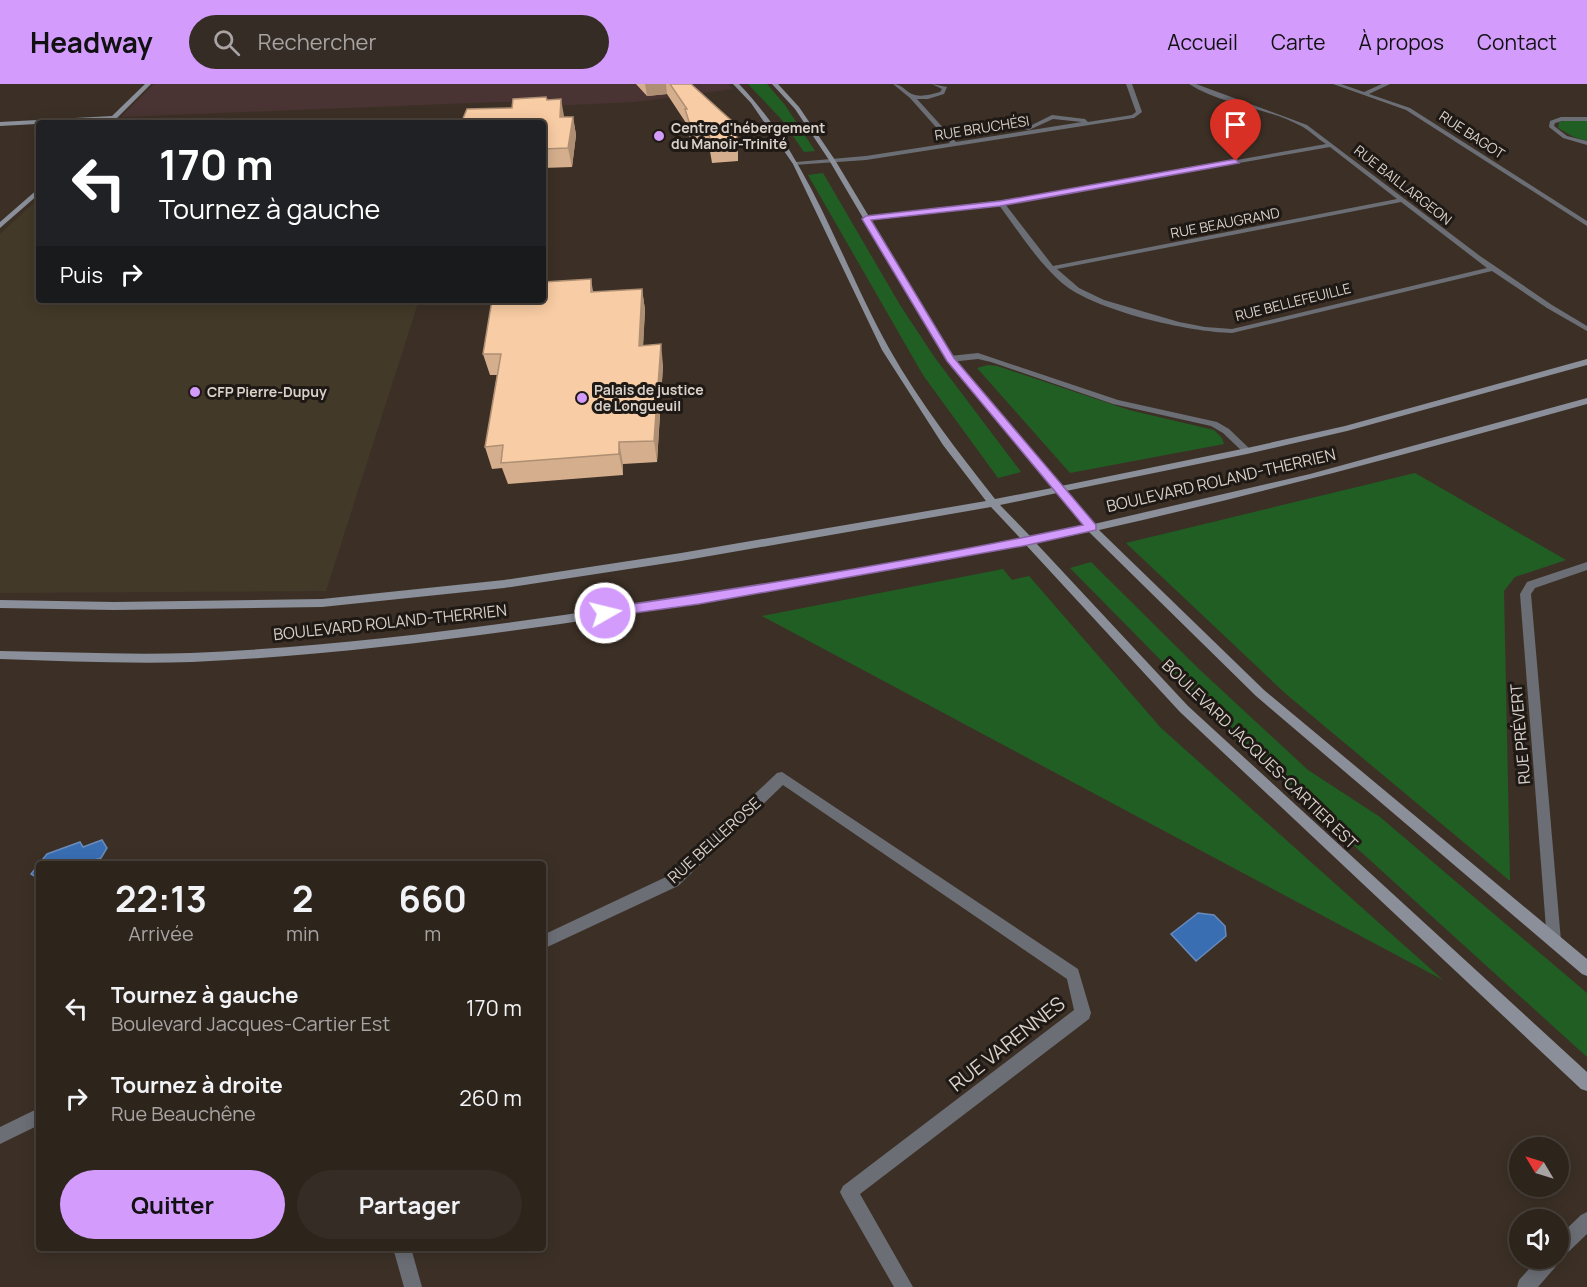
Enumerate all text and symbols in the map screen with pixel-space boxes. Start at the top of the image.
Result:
search box [189,15,609,69]
text: Headway [30,23,153,61]
icon: search [210,26,243,59]
text: Rechercher [258,27,376,57]
text: Accueil [1167,28,1238,56]
text: Carte [1271,28,1325,56]
text: À propos [1358,28,1444,56]
text: Contact [1477,28,1557,56]
pin [1210,99,1261,161]
street label: RUE BAGOT [1436,106,1509,163]
icon: arrive [1219,108,1252,141]
street label: RUE BRUCHÉSI [933,111,1031,144]
place label: Centre d'hébergement du Manoir-Trinité [671,118,825,153]
marker: Centre d'hébergement du Manoir-Trinité [652,129,666,143]
text: 170 m [159,135,274,193]
street label: RUE BAILLARGEON [1350,140,1456,229]
icon: left [60,144,138,222]
text: Tournez à gauche [159,190,380,227]
street label: RUE BEAUGRAND [1169,203,1281,242]
icon: right [115,258,148,291]
text: Puis [60,260,103,290]
street label: RUE BELLEFEUILLE [1233,278,1353,325]
place label: Palais de justice de Longueuil [594,380,704,415]
place label: CFP Pierre-Dupuy [207,382,327,401]
marker: CFP Pierre-Dupuy [188,385,202,399]
marker: Palais de justice de Longueuil [575,391,589,405]
street label: BOULEVARD ROLAND-THERRIEN [1104,443,1338,517]
position arrow [573,581,637,645]
street label: BOULEVARD ROLAND-THERRIEN [272,599,508,645]
street label: BOULEVARD JACQUES-CARTIER EST [1157,654,1363,854]
street label: RUE PRÉVERT [1505,682,1535,785]
street label: RUE BELLEROSE [663,792,765,888]
text: 22:13 [115,874,207,923]
text: 2 [292,874,313,923]
text: 660 [399,874,467,923]
text: Arrivée [128,920,194,947]
text: min [286,920,320,947]
text: m [424,920,441,947]
text: Tournez à gauche [111,980,298,1010]
street label: RUE VARENNES [943,990,1070,1097]
icon: left [60,992,93,1025]
text: 170 m [466,993,522,1023]
text: Boulevard Jacques-Cartier Est [111,1010,390,1037]
text: Tournez à droite [111,1070,283,1100]
icon: right [60,1082,93,1115]
text: 260 m [459,1083,522,1113]
text: Rue Beauchêne [111,1100,256,1127]
north arrow [1509,1137,1569,1197]
map controls [1509,1137,1569,1269]
button: Quitter [60,1170,285,1239]
button: Partager [297,1170,522,1239]
button: sound [1509,1209,1569,1269]

